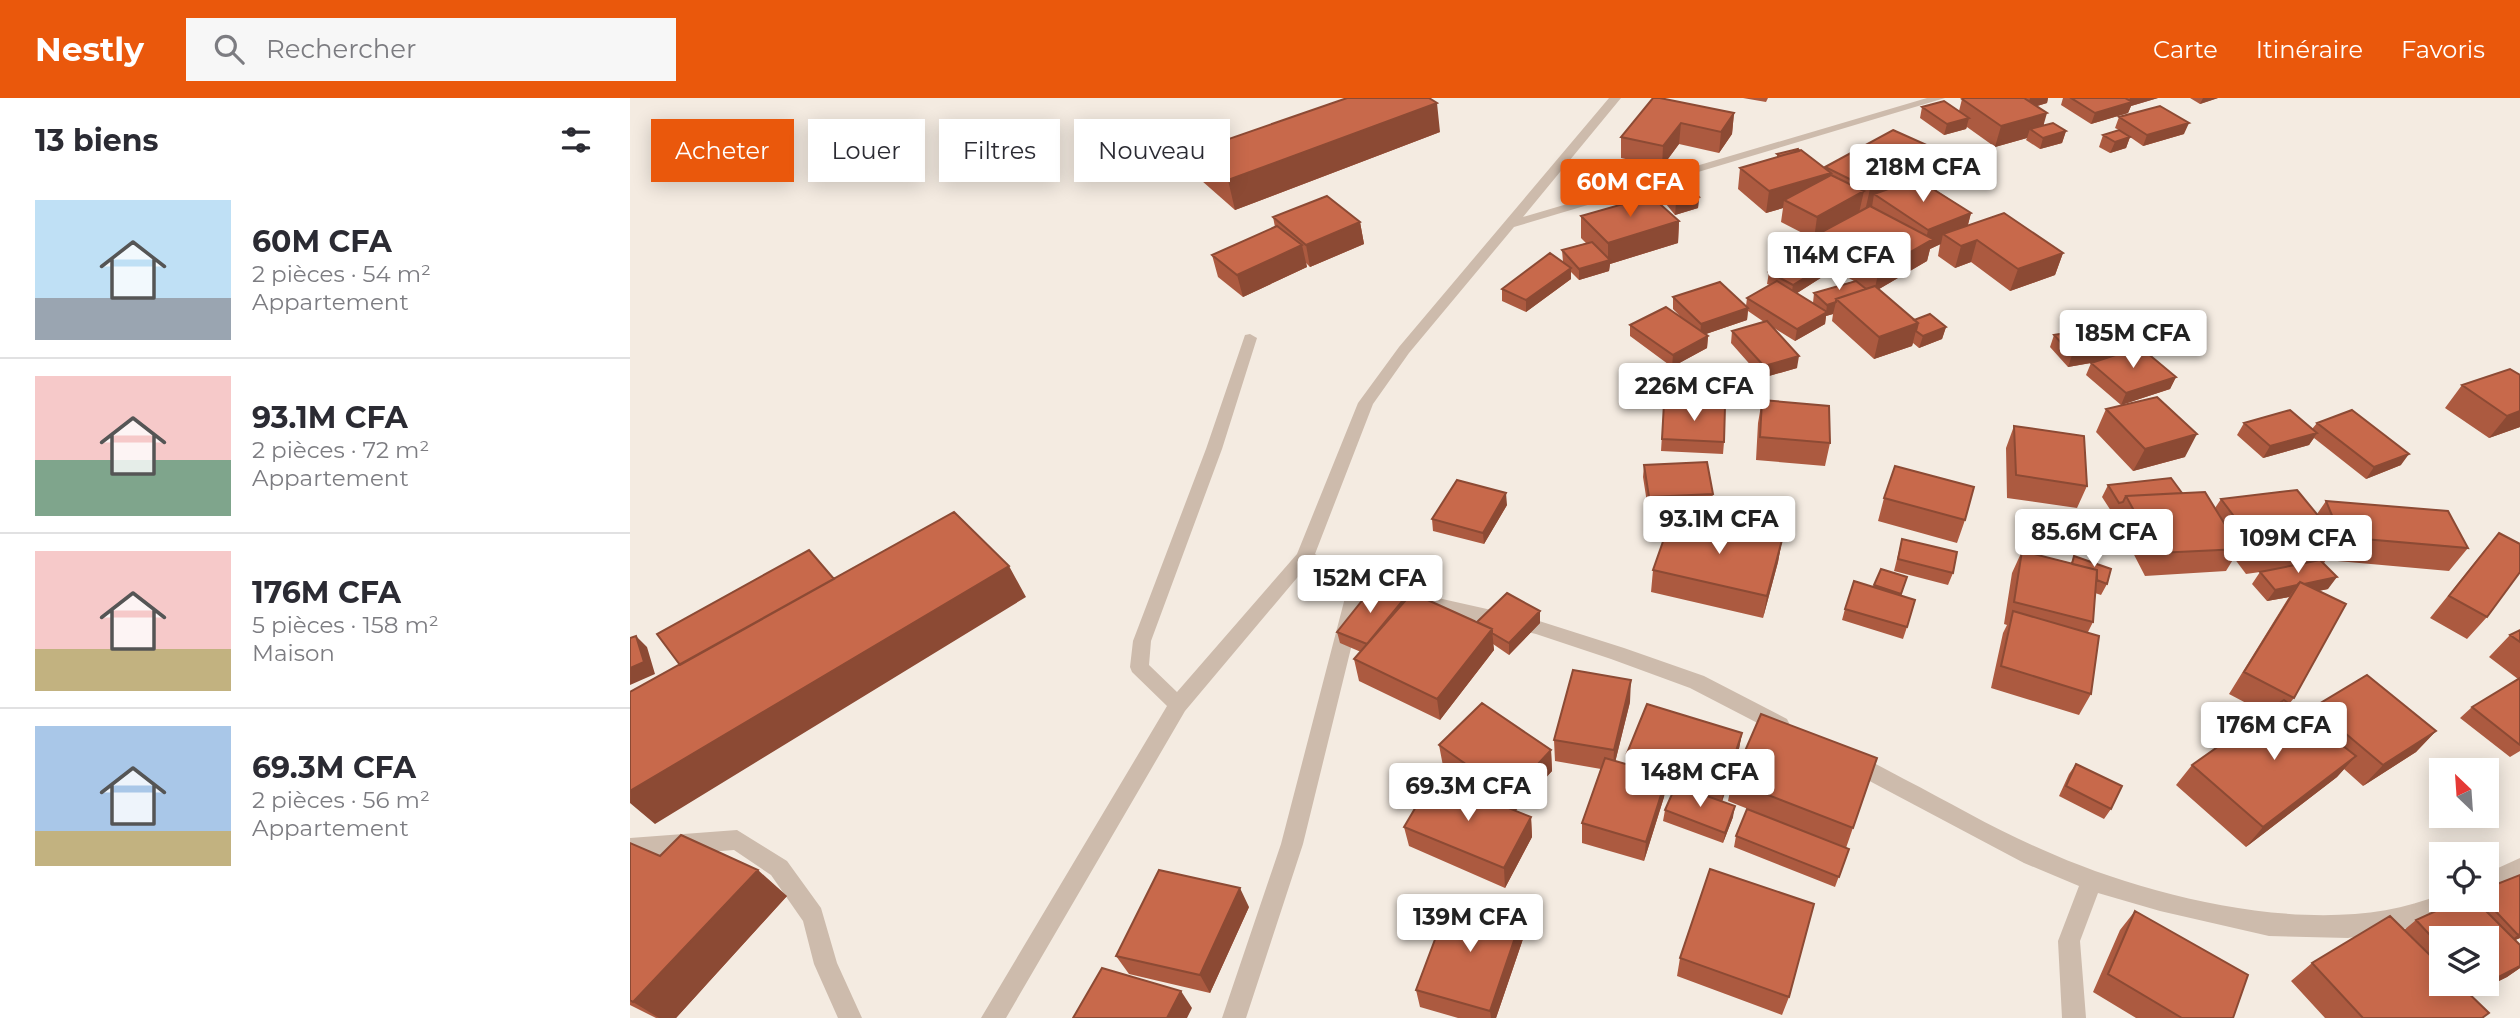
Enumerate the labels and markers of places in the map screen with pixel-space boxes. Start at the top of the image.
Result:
pin: 218M CFA [1851,144,1995,204]
pin: 60M CFA [1565,159,1695,219]
pin: 114M CFA [1767,232,1911,292]
pin: 185M CFA [2061,310,2205,370]
pin: 226M CFA [1622,364,1766,423]
pin: 93.1M CFA [1639,496,1799,556]
pin: 85.6M CFA [2014,510,2174,569]
pin: 109M CFA [2226,516,2370,575]
pin: 152M CFA [1298,556,1442,615]
pin: 176M CFA [2202,702,2346,762]
pin: 148M CFA [1628,750,1772,809]
pin: 69.3M CFA [1388,764,1548,823]
pin: 139M CFA [1398,894,1542,954]

